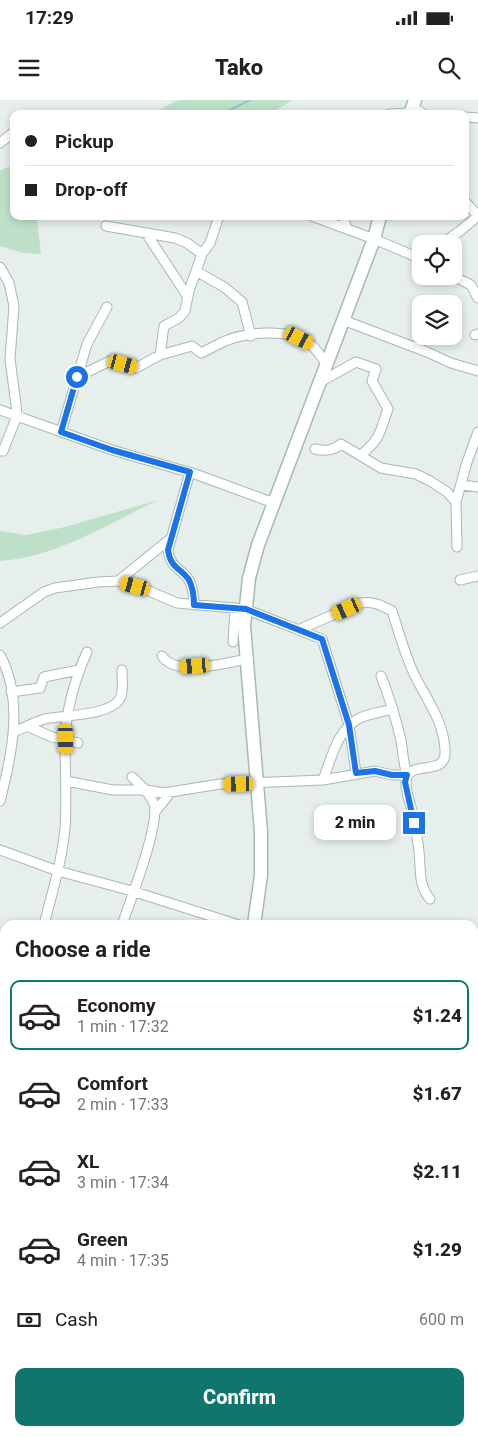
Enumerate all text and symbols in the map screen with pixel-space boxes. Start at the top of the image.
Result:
text: 17:29 [25,6,74,29]
icon: menu [15,54,43,82]
icon: search [435,54,463,82]
text: Tako [215,55,263,80]
text: Pickup [55,130,114,153]
text: Drop-off [55,178,127,201]
map controls [412,235,462,345]
button: locate [412,235,462,285]
button: layers [412,295,462,345]
car [282,325,315,351]
car [106,353,139,375]
route start [66,366,88,388]
car [118,575,151,597]
car [330,596,363,622]
car [179,657,210,675]
car [58,724,73,754]
car [223,776,254,792]
callout: 2 min [314,806,396,840]
route end [403,812,425,834]
text: 2 min [335,813,375,832]
text: Choose a ride [15,937,151,962]
icon: car [17,993,62,1038]
text: Economy [77,994,156,1017]
text: $1.24 [413,1004,462,1027]
text: 1 min · 17:32 [77,1017,169,1036]
icon: car [17,1071,62,1116]
text: Comfort [77,1072,148,1095]
text: $1.67 [413,1082,462,1105]
text: 2 min · 17:33 [77,1095,169,1114]
icon: car [17,1149,62,1194]
text: XL [77,1150,99,1173]
text: $2.11 [413,1160,462,1183]
text: 3 min · 17:34 [77,1173,169,1192]
icon: car [17,1227,62,1272]
text: Green [77,1228,128,1251]
text: $1.29 [413,1238,462,1261]
text: 4 min · 17:35 [77,1251,169,1270]
icon: cash [15,1306,43,1334]
text: Cash [55,1308,98,1331]
text: 600 m [419,1310,464,1329]
button: Confirm [15,1368,464,1426]

